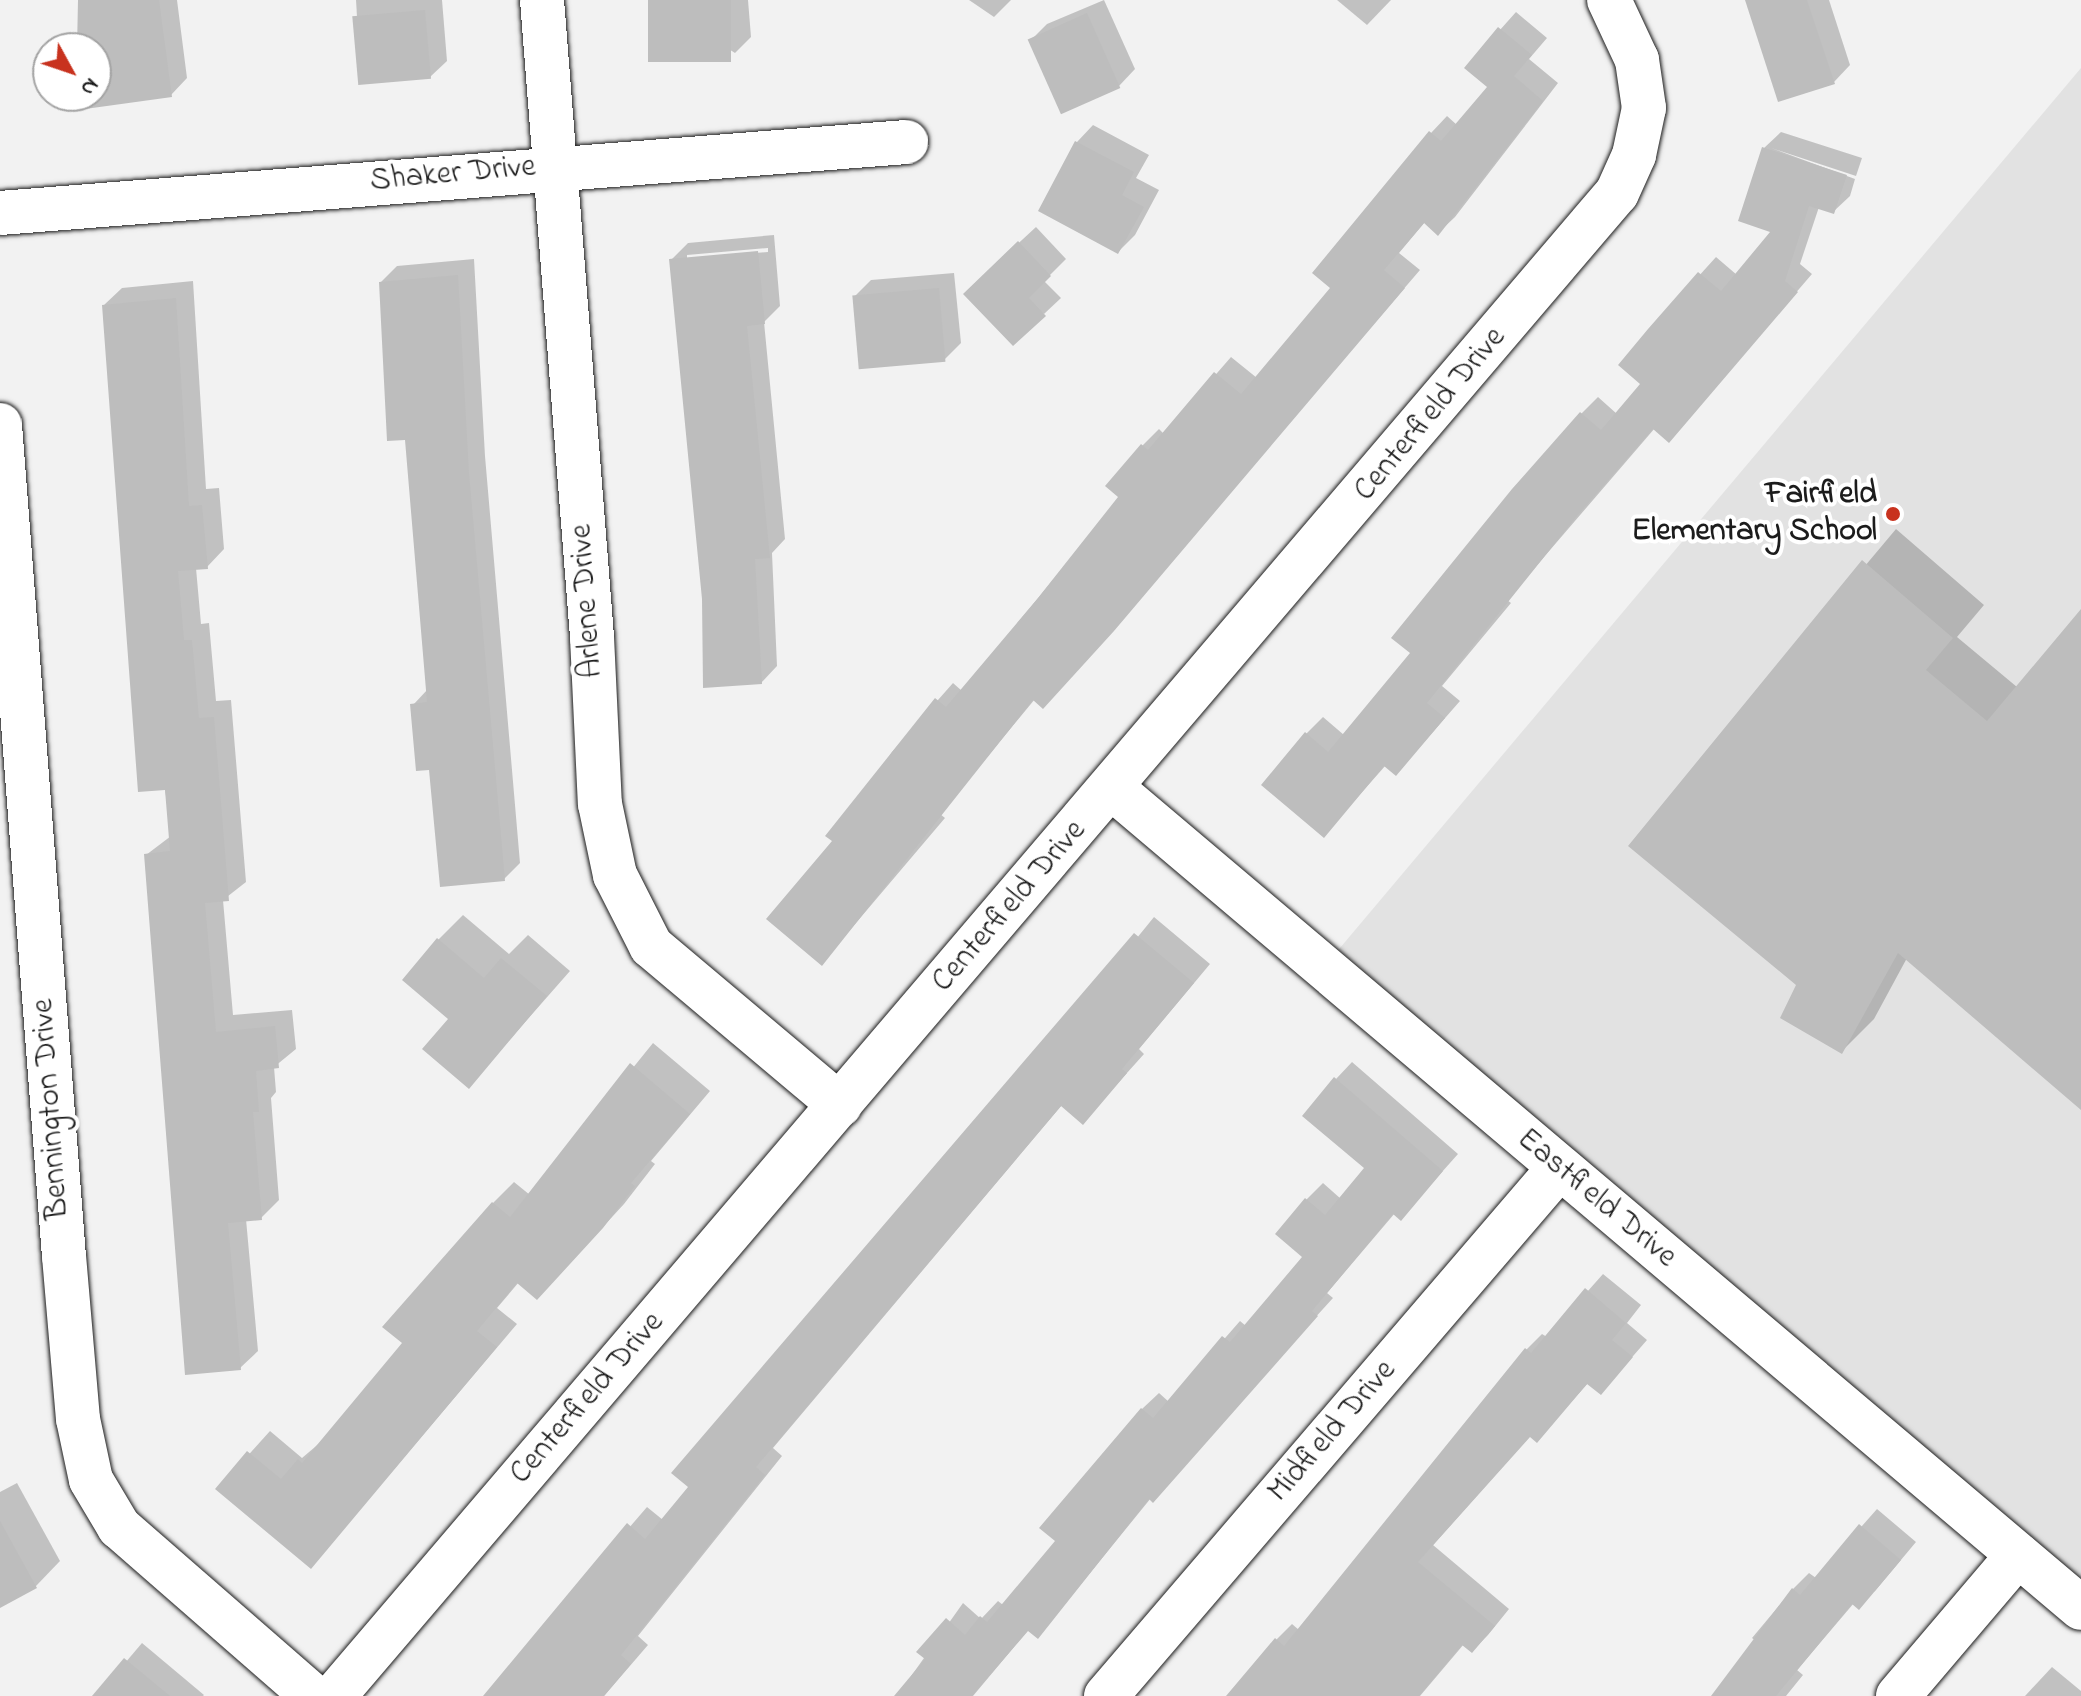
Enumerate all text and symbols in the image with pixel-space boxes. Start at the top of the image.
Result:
north arrow [32,32,112,112]
text: N [72,70,106,102]
street label: Shaker Drive [369,149,537,201]
street label: Centerfield Drive [1347,320,1515,510]
place label: Fairfield Elementary School [1632,477,1877,552]
marker: Fairfield Elementary School [1884,505,1902,523]
street label: Arlene Drive [563,523,613,679]
street label: Centerfield Drive [925,813,1095,1001]
street label: Bennington Drive [25,997,79,1221]
street label: Eastfield Drive [1508,1121,1684,1277]
street label: Centerfield Drive [503,1305,673,1493]
street label: Midfield Drive [1261,1353,1405,1511]

